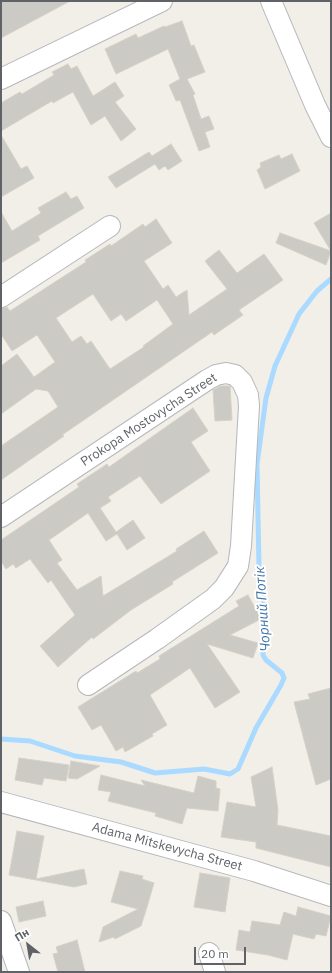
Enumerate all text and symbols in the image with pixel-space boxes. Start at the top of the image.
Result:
street label: Prokopa Mostovycha Street [78,370,220,470]
water label: Чорний Потік [252,566,274,652]
street label: Adama Mitskevycha Street [90,819,244,875]
north arrow [8,925,48,965]
text: Пн [12,925,32,944]
scale bar [196,939,248,965]
text: 20 m [201,946,229,961]

